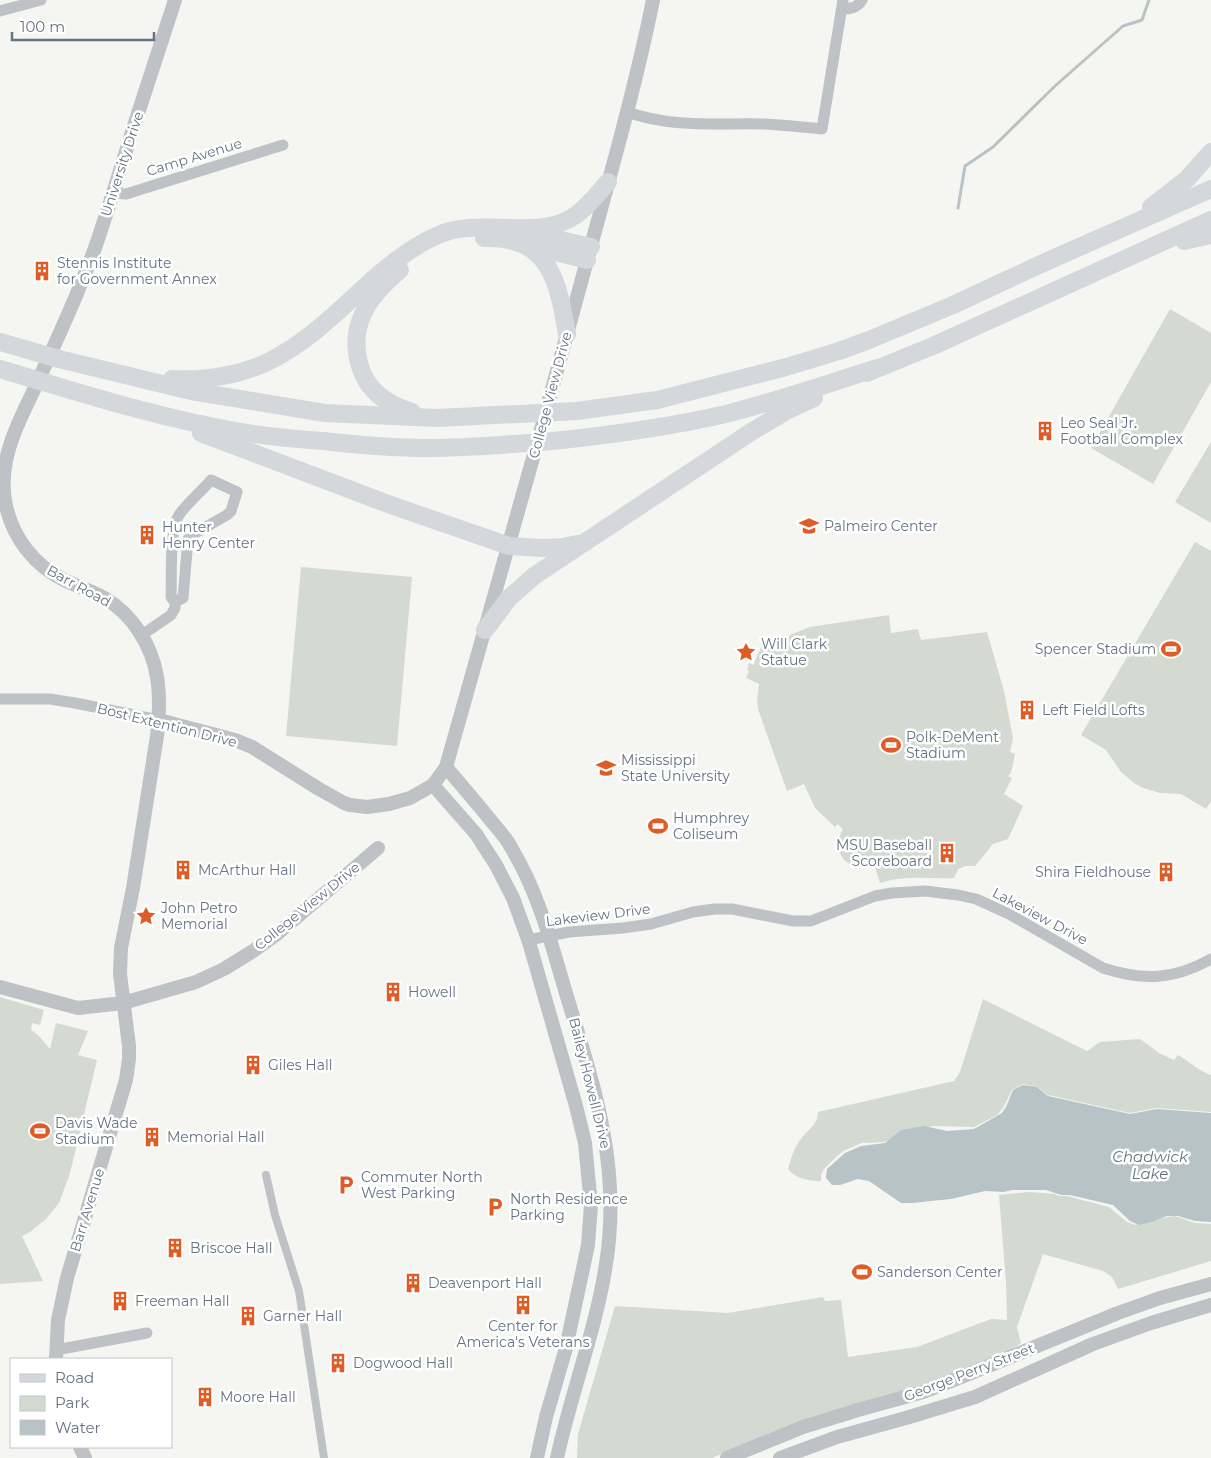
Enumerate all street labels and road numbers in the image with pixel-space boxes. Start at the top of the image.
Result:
street label: University Drive [97,109,147,219]
street label: Camp Avenue [144,134,244,180]
street label: College View Drive [524,330,576,460]
street label: Barr Road [44,561,114,611]
street label: Bost Extention Drive [95,699,239,751]
street label: College View Drive [251,858,363,954]
street label: Lakeview Drive [989,883,1091,949]
street label: Lakeview Drive [545,900,651,930]
street label: Bailey Howell Drive [565,1016,615,1150]
street label: Barr Avenue [66,1166,108,1254]
street label: George Perry Street [901,1339,1037,1405]

